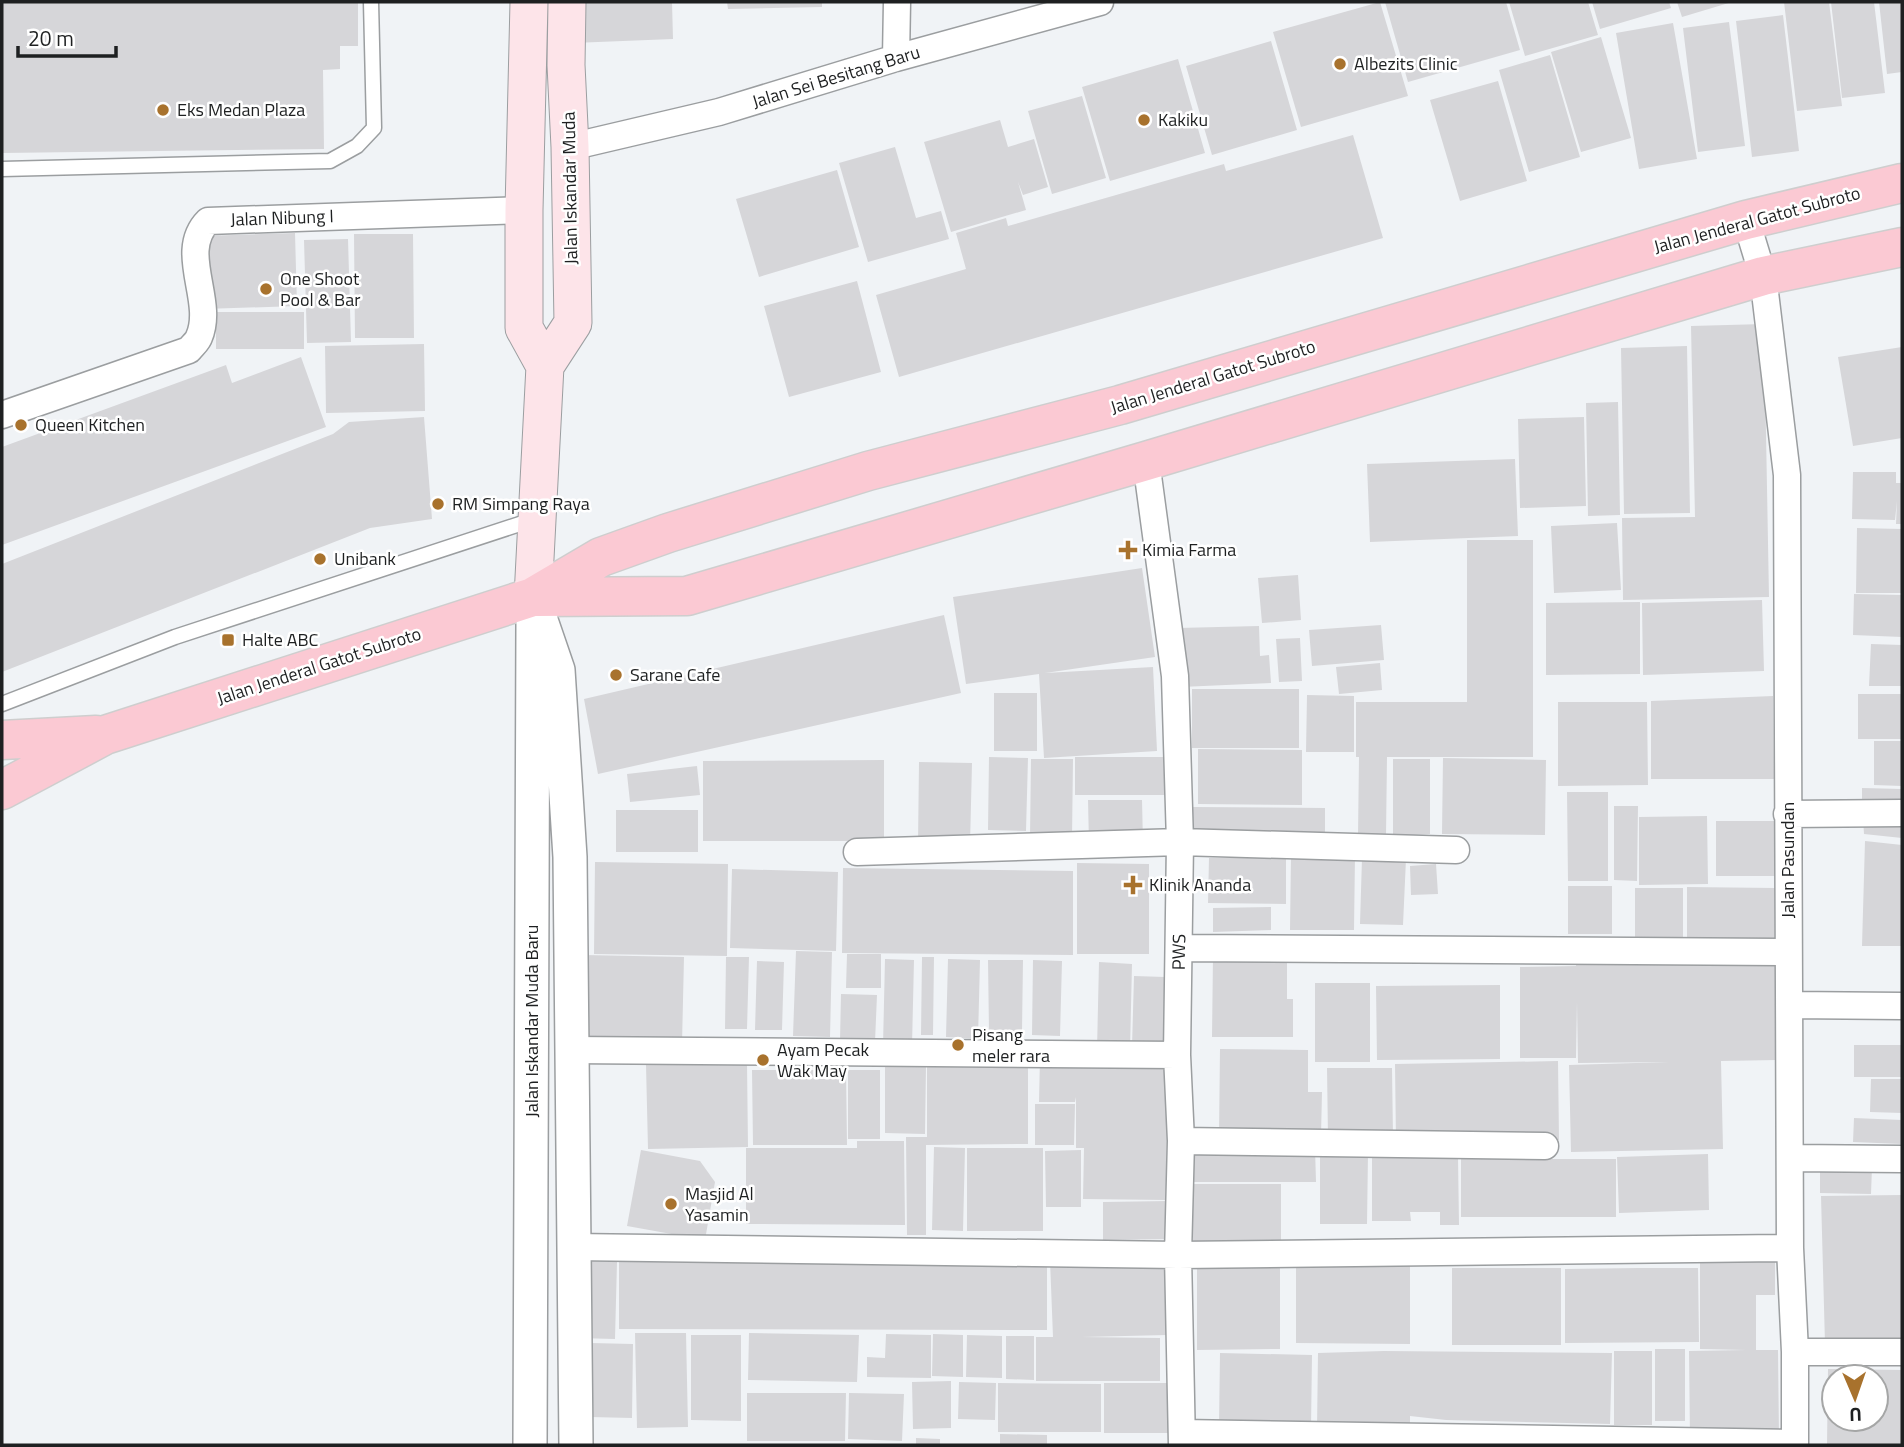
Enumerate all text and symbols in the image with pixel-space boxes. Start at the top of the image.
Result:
scale bar [18,14,116,58]
text: 20 m [28,22,74,54]
street label: Jalan Sei Besitang Baru [749,38,923,115]
place label: Albezits Clinic [1354,50,1458,77]
marker: Albezits Clinic [1332,56,1348,72]
place label: Eks Medan Plaza [177,96,305,123]
marker: Eks Medan Plaza [155,102,171,118]
place label: Kakiku [1158,106,1208,133]
street label: Jalan Iskandar Muda [555,111,584,265]
marker: Kakiku [1136,112,1152,128]
street label: Jalan Jenderal Gatot Subroto [1650,179,1863,260]
street label: Jalan Nibung I [230,202,334,233]
place label: One Shoot Pool & Bar [280,265,360,313]
marker: One Shoot Pool & Bar [258,281,274,297]
street label: Jalan Jenderal Gatot Subroto [1107,332,1319,421]
place label: Queen Kitchen [35,411,145,438]
marker: Queen Kitchen [13,417,29,433]
place label: RM Simpang Raya [452,490,590,517]
marker: RM Simpang Raya [430,496,446,512]
place label: Kimia Farma [1142,536,1236,563]
marker: Kimia Farma [1120,542,1136,558]
place label: Unibank [334,545,396,572]
marker: Unibank [312,551,328,567]
street label: Jalan Jenderal Gatot Subroto [213,620,424,711]
place label: Halte ABC [242,626,319,653]
marker: Halte ABC [220,632,236,648]
place label: Sarane Cafe [630,661,720,688]
marker: Sarane Cafe [608,667,624,683]
street label: Jalan Pasundan [1774,802,1801,918]
place label: Klinik Ananda [1149,871,1251,898]
marker: Klinik Ananda [1123,875,1143,895]
street label: Jalan Iskandar Muda Baru [518,925,545,1117]
street label: PWS [1165,934,1192,970]
place label: Pisang meler rara [972,1021,1050,1069]
place label: Ayam Pecak Wak May [777,1036,870,1084]
marker: Pisang meler rara [950,1037,966,1053]
marker: Ayam Pecak Wak May [755,1052,771,1068]
place label: Masjid Al Yasamin [685,1180,754,1228]
marker: Masjid Al Yasamin [663,1196,679,1212]
north arrow [1820,1363,1890,1433]
text: U [1849,1401,1862,1430]

